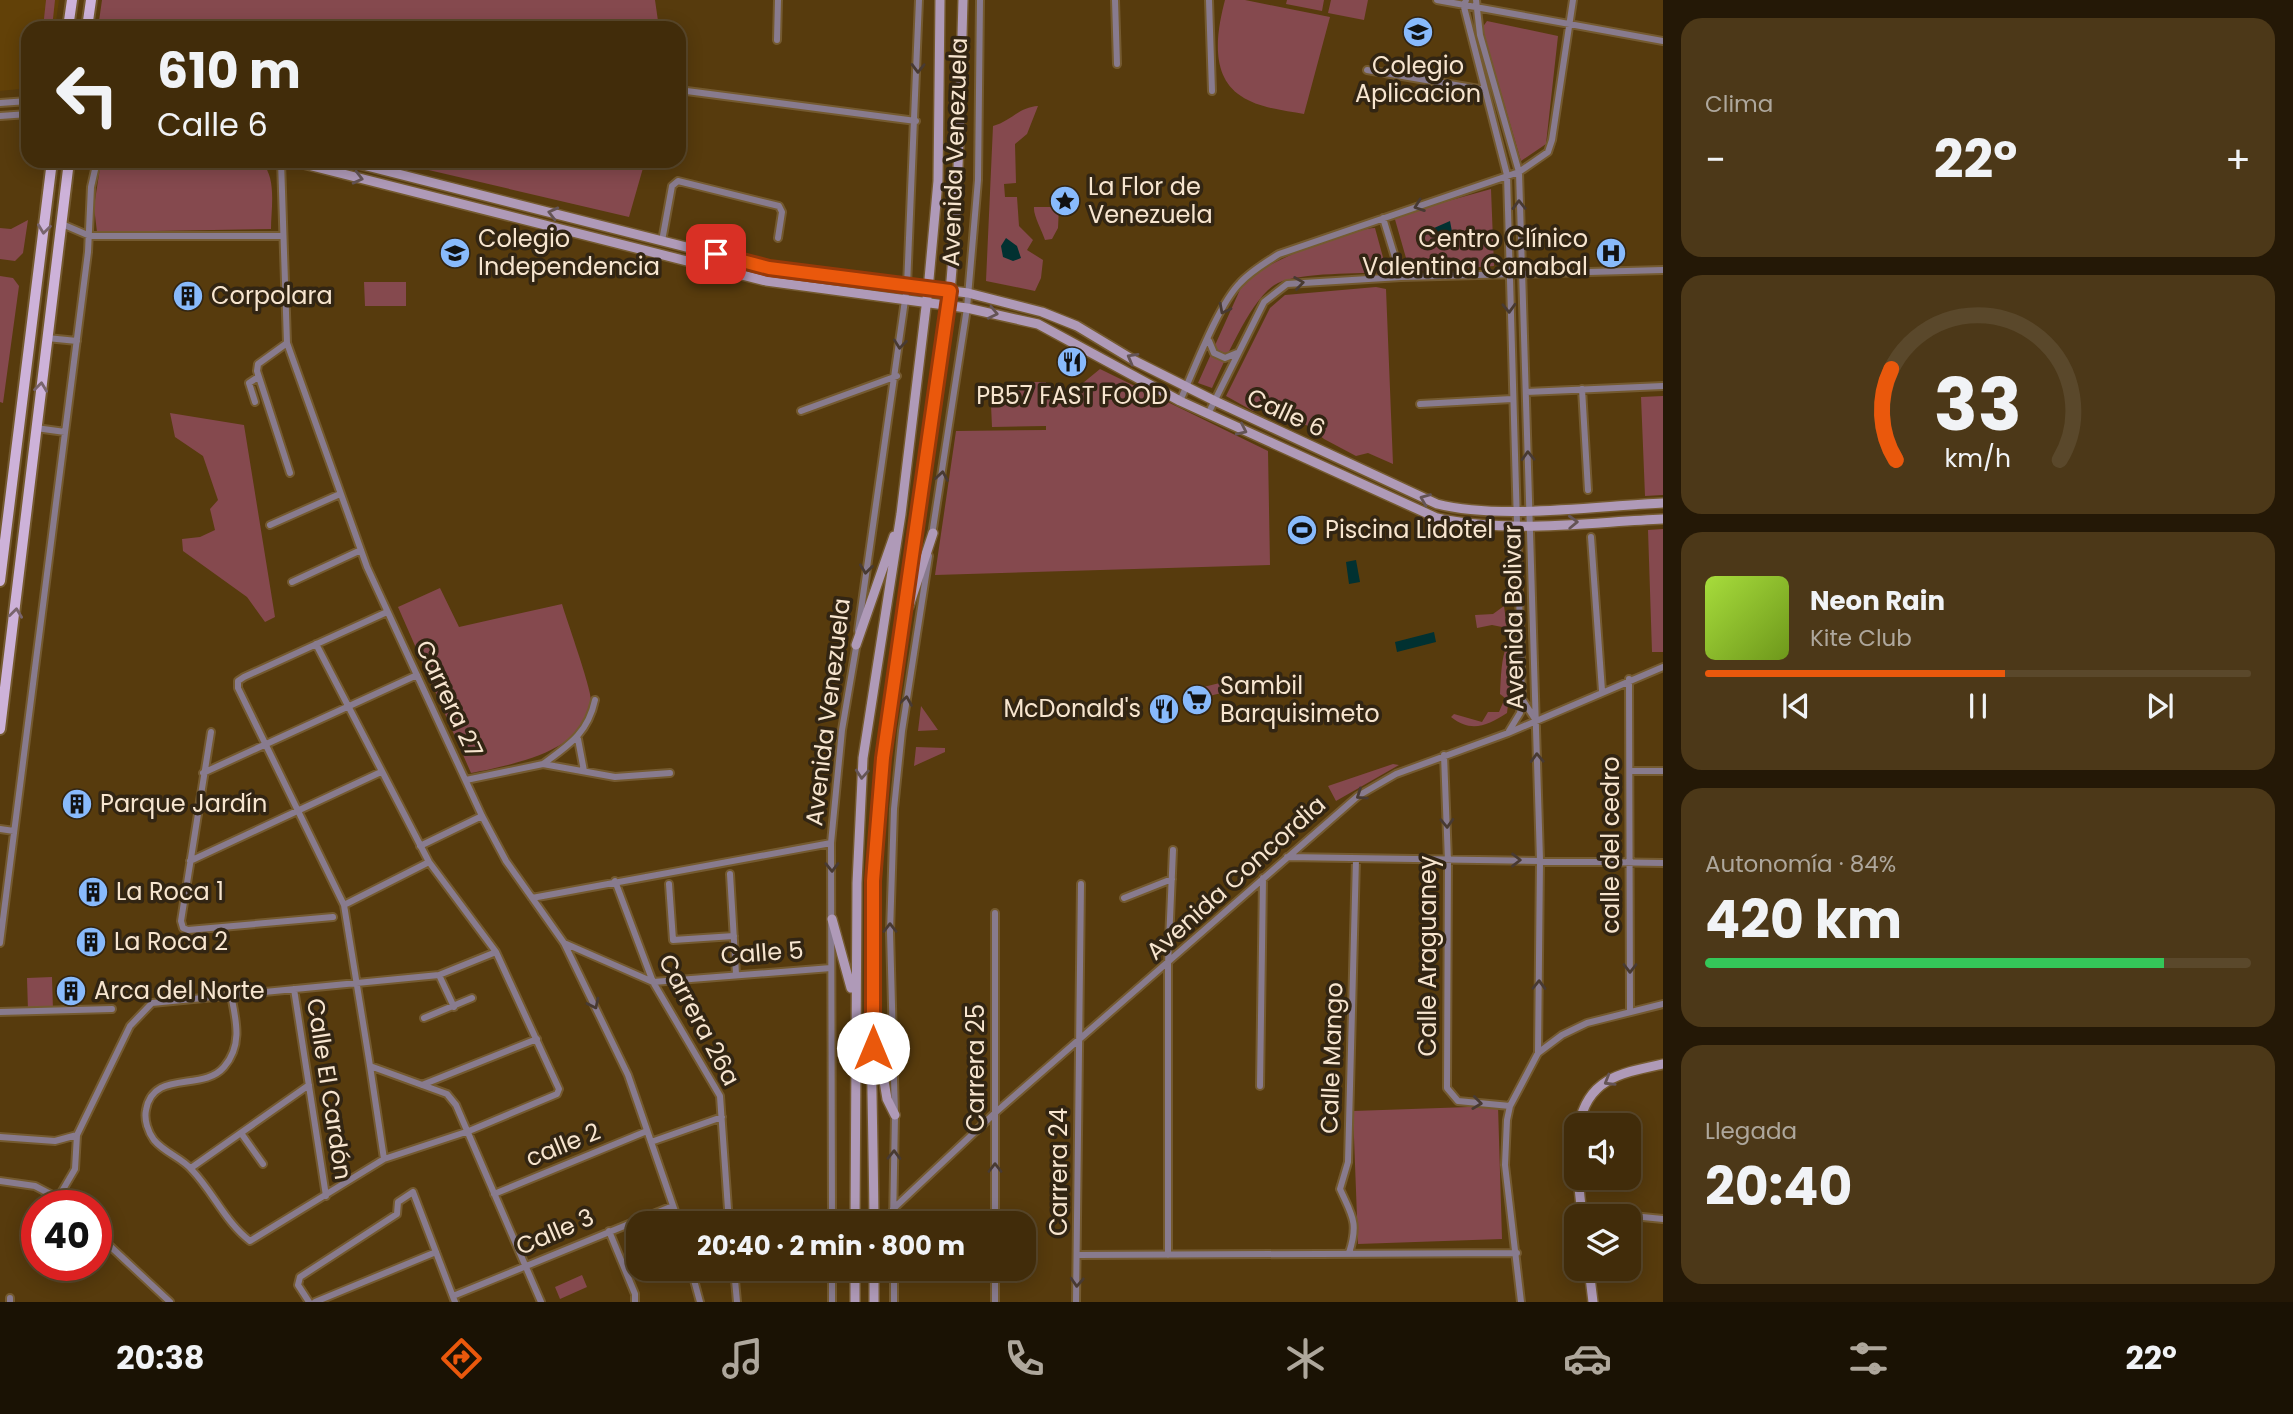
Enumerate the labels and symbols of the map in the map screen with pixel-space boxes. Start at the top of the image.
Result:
school or university icon: Colegio Aplicacion [1401,15,1435,49]
street label: Avenida Venezuela [934,37,975,267]
place label: Colegio Aplicacion [1355,49,1481,110]
one-way arrow [910,63,925,74]
one-way arrow [352,170,364,184]
place label: La Flor de Venezuela [1088,170,1213,231]
place icon: La Flor de Venezuela [1048,184,1082,218]
one-way arrow [1414,198,1426,212]
one-way arrow [1512,199,1527,210]
one-way arrow [547,207,559,221]
place label: Colegio Independencia [478,222,660,283]
place label: Centro Clínico Valentina Canabal [1362,222,1588,283]
one-way arrow [37,223,52,235]
pin [686,224,746,284]
school or university icon: Colegio Independencia [438,236,472,270]
hospital icon: Centro Clínico Valentina Canabal [1594,236,1628,270]
one-way arrow [1293,276,1305,291]
building icon: Corpolara [171,279,205,313]
place label: Corpolara [211,279,333,312]
one-way arrow [1219,302,1233,314]
one-way arrow [1502,303,1517,314]
one-way arrow [987,304,999,319]
one-way arrow [893,339,908,350]
restaurant icon: PB57 FAST FOOD [1055,345,1089,379]
one-way arrow [1126,353,1139,366]
place label: PB57 FAST FOOD [976,379,1168,412]
street label: Calle 6 [1242,380,1331,445]
one-way arrow [33,381,48,393]
one-way arrow [1235,422,1248,436]
one-way arrow [1521,451,1536,462]
one-way arrow [934,470,949,482]
one-way arrow [1420,493,1432,507]
sports icon: Piscina Lidotel [1285,513,1319,547]
place label: Piscina Lidotel [1325,513,1493,546]
one-way arrow [1567,515,1578,530]
street label: Avenida Bolivar [1495,524,1532,710]
one-way arrow [858,563,873,575]
street label: Avenida Venezuela [797,596,858,828]
one-way arrow [8,607,23,619]
street label: Carrera 27 [408,635,491,763]
place label: Sambil Barquisimeto [1220,669,1380,730]
supermarket icon: Sambil Barquisimeto [1180,683,1214,717]
place label: McDonald's [1003,692,1141,725]
restaurant icon: McDonald's [1147,692,1181,726]
one-way arrow [898,695,913,707]
one-way arrow [1529,752,1545,762]
street label: calle del cedro [1594,756,1627,934]
one-way arrow [855,768,870,779]
building icon: Parque Jardín [60,787,94,821]
place label: Parque Jardín [100,787,267,820]
one-way arrow [1356,787,1369,799]
street label: Avenida Concordia [1139,788,1333,967]
one-way arrow [1439,818,1454,829]
one-way arrow [1512,852,1522,868]
street label: Calle Araguaney [1411,855,1444,1056]
one-way arrow [825,862,840,873]
building icon: La Roca 1 [76,875,110,909]
place label: La Roca 1 [116,875,224,908]
one-way arrow [882,922,898,932]
building icon: La Roca 2 [74,925,108,959]
place label: La Roca 2 [114,925,228,958]
street label: Calle 5 [719,933,804,972]
street label: Carrera 26a [651,948,748,1091]
one-way arrow [1622,963,1638,973]
building icon: Arca del Norte [54,974,88,1008]
place label: Arca del Norte [94,974,265,1007]
one-way arrow [1531,979,1547,990]
street label: Calle Mango [1312,982,1351,1134]
street label: Calle El Cardón [299,996,360,1182]
one-way arrow [586,997,600,1009]
street label: Carrera 25 [959,1004,992,1132]
position arrow [836,1011,910,1085]
one-way arrow [1604,1073,1617,1086]
one-way arrow [1471,1096,1483,1111]
street label: Carrera 24 [1042,1108,1075,1236]
street label: calle 2 [521,1115,605,1174]
one-way arrow [886,1149,902,1160]
one-way arrow [987,1162,1003,1172]
speed limit sign: 40 [21,1190,112,1281]
street label: Calle 3 [511,1200,599,1263]
one-way arrow [1069,1277,1084,1288]

